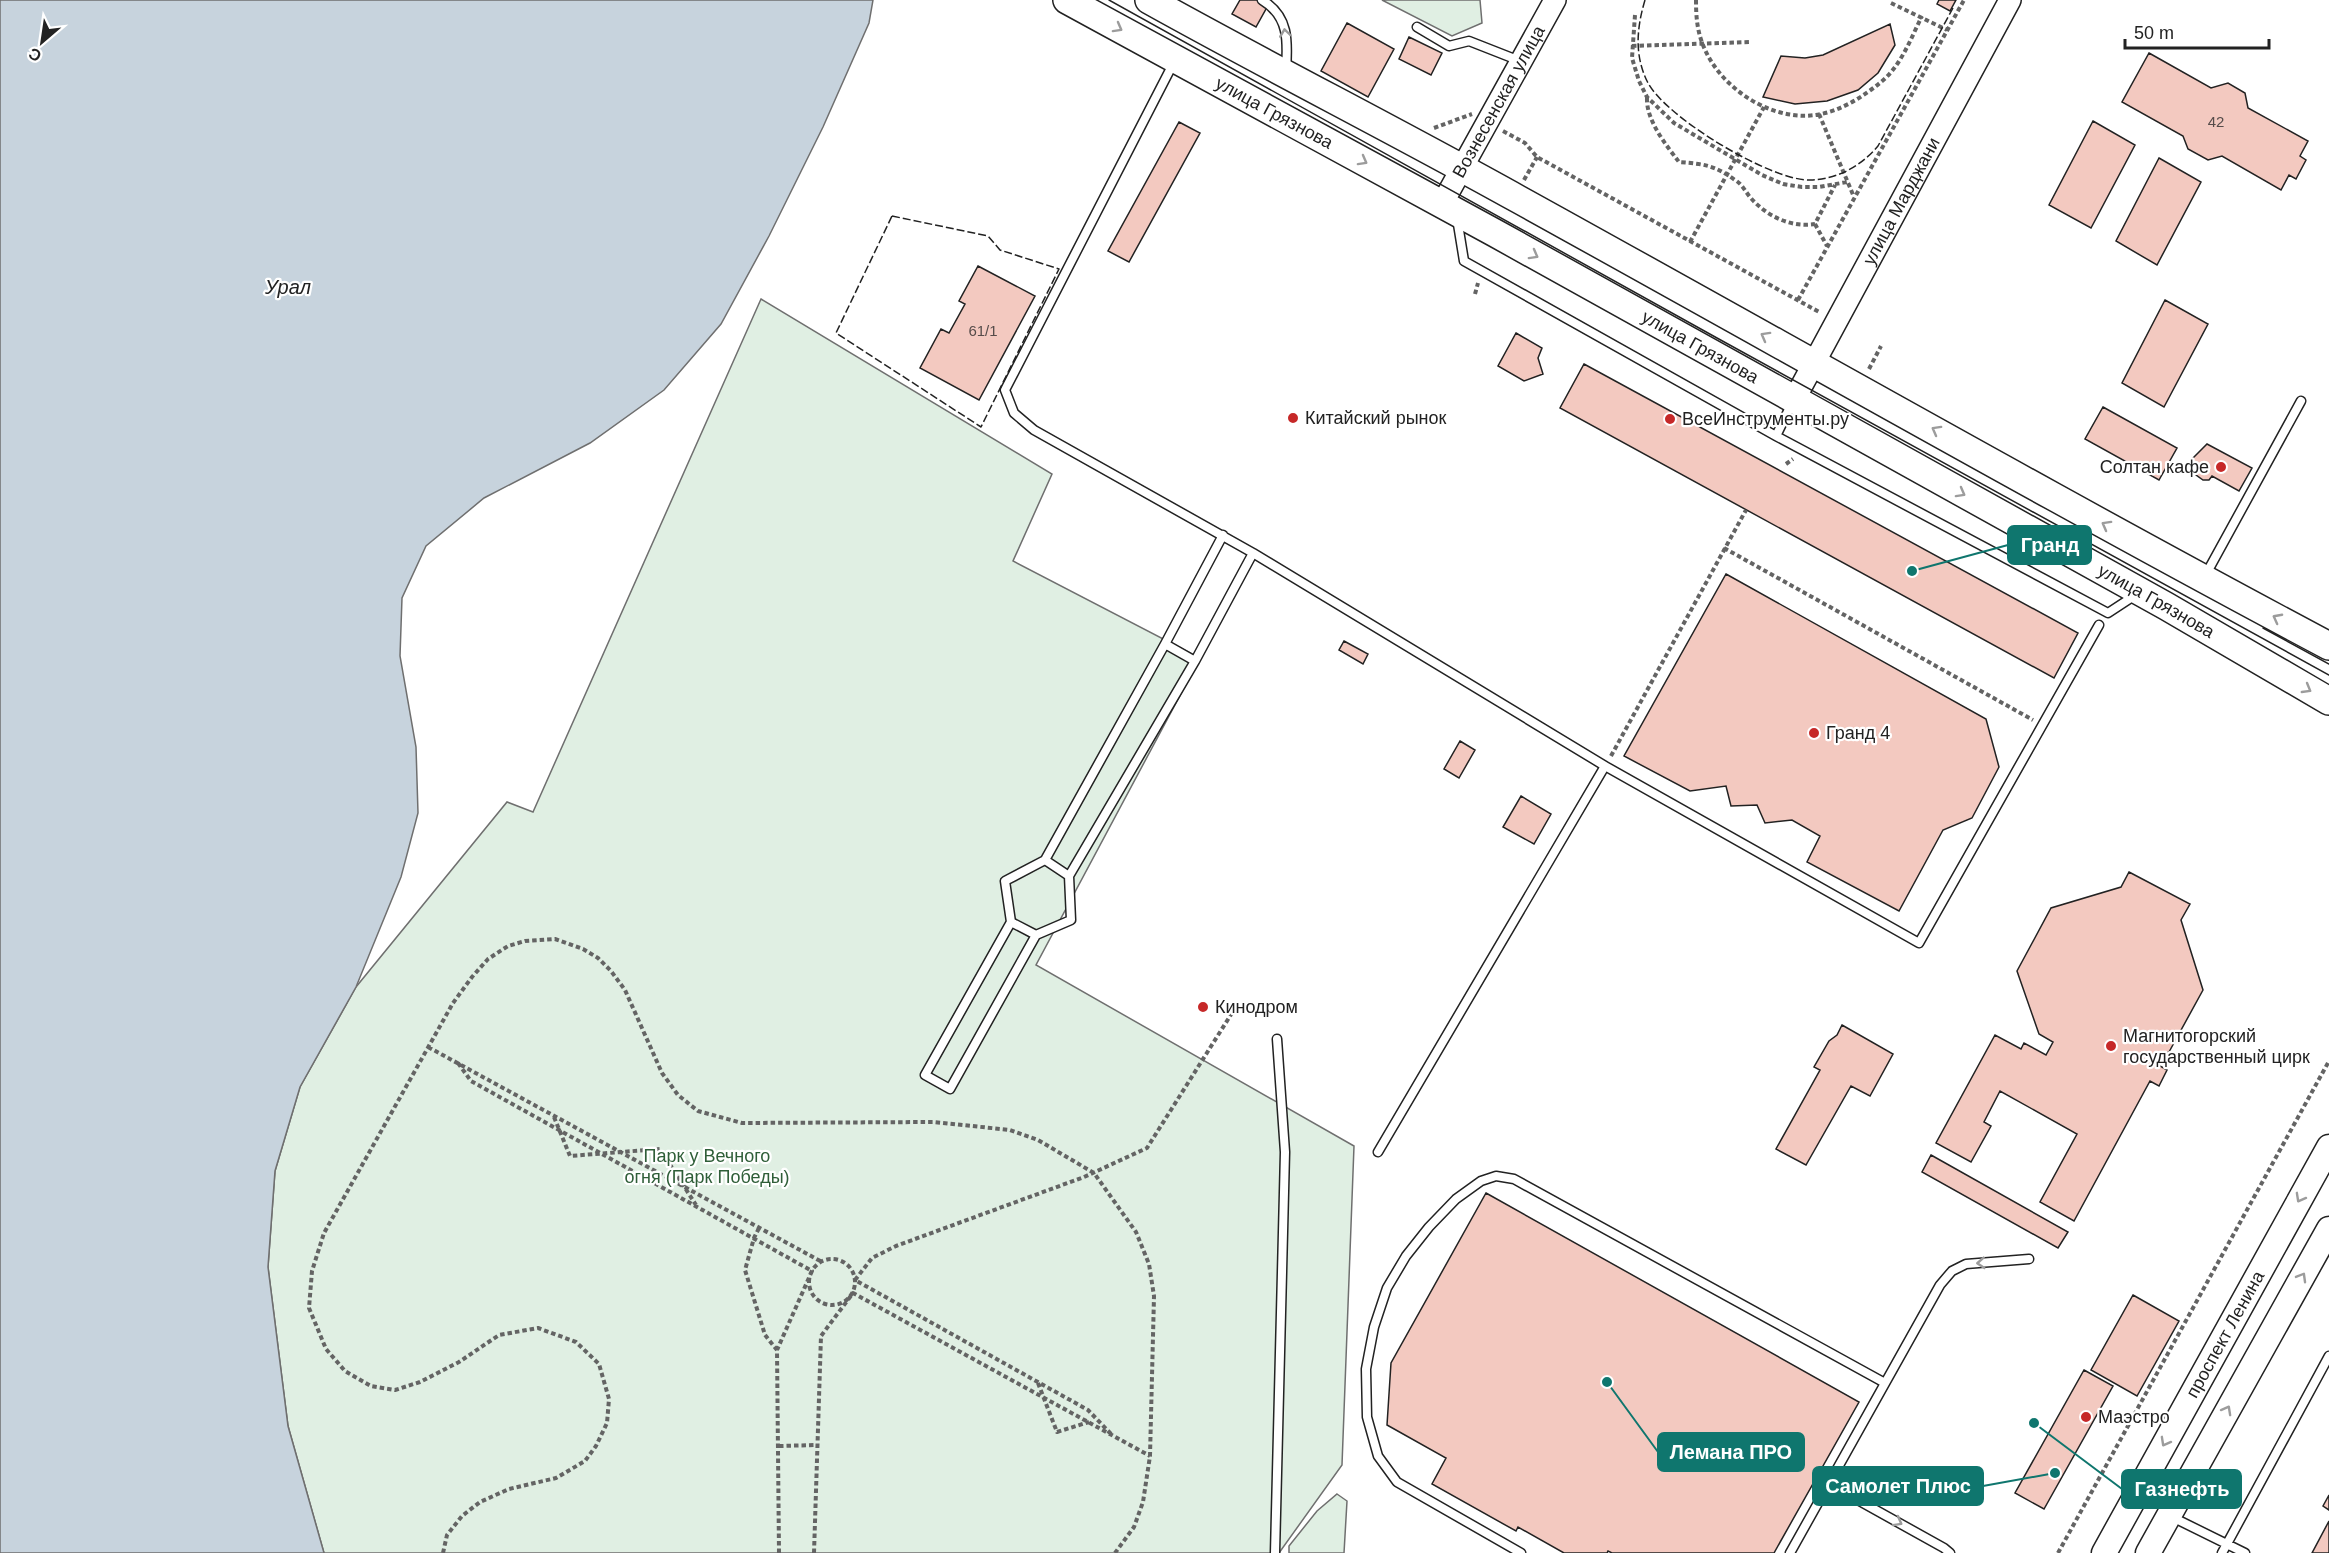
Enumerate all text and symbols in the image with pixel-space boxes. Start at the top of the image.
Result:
north arrow [12,12,72,72]
scale bar [2125,12,2269,50]
one-way arrow [1112,21,1122,32]
street label: Вознесенская улица [1449,21,1549,181]
text: 50 m [2134,23,2174,43]
one-way arrow [1279,29,1291,38]
text: С [25,44,44,65]
street label: улица Грязнова [1212,73,1337,153]
house number: 42 [2208,113,2224,130]
street label: улица Марджани [1859,134,1944,268]
one-way arrow [1357,154,1367,165]
one-way arrow [1528,248,1538,259]
water label: Урал [264,276,311,298]
street label: улица Грязнова [1638,307,1763,388]
house number: 61/1 [968,322,998,339]
one-way arrow [1761,332,1771,343]
place label: Китайский рынок [1305,408,1447,428]
place label: ВсеИнструменты.ру [1682,409,1849,429]
marker: Китайский рынок [1286,411,1300,425]
marker: ВсеИнструменты.ру [1663,412,1677,426]
one-way arrow [1931,426,1942,438]
place label: Солтан кафе [2100,457,2209,477]
marker: Солтан кафе [2214,460,2228,474]
one-way arrow [1955,486,1966,497]
one-way arrow [2102,521,2112,532]
callout: Гранд [2008,526,2091,564]
text: Гранд [2021,534,2080,556]
street label: улица Грязнова [2094,560,2219,642]
one-way arrow [2273,614,2284,625]
one-way arrow [2301,681,2311,693]
place label: Гранд 4 [1826,723,1890,743]
marker: Гранд 4 [1807,726,1821,740]
place label: Кинодром [1215,997,1298,1017]
marker: Кинодром [1196,1000,1210,1014]
place label: Магнитогорский государственный цирк [2123,1026,2310,1067]
marker: Магнитогорский государственный цирк [2104,1039,2118,1053]
park label: Парк у Вечного огня (Парк Победы) [624,1146,790,1187]
one-way arrow [2296,1192,2307,1203]
one-way arrow [1976,1256,1985,1269]
street label: проспект Ленина [2182,1267,2269,1401]
one-way arrow [2294,1273,2306,1284]
one-way arrow [2220,1406,2231,1416]
place label: Маэстро [2098,1407,2170,1427]
marker: Маэстро [2079,1410,2093,1424]
callout: Лемана ПРО [1658,1433,1804,1471]
one-way arrow [2161,1436,2172,1446]
text: Лемана ПРО [1670,1441,1792,1463]
callout: Самолет Плюс [1813,1467,1983,1505]
callout: Газнефть [2122,1470,2241,1508]
text: Самолет Плюс [1825,1475,1971,1497]
text: Газнефть [2135,1478,2229,1500]
one-way arrow [1892,1515,1902,1526]

